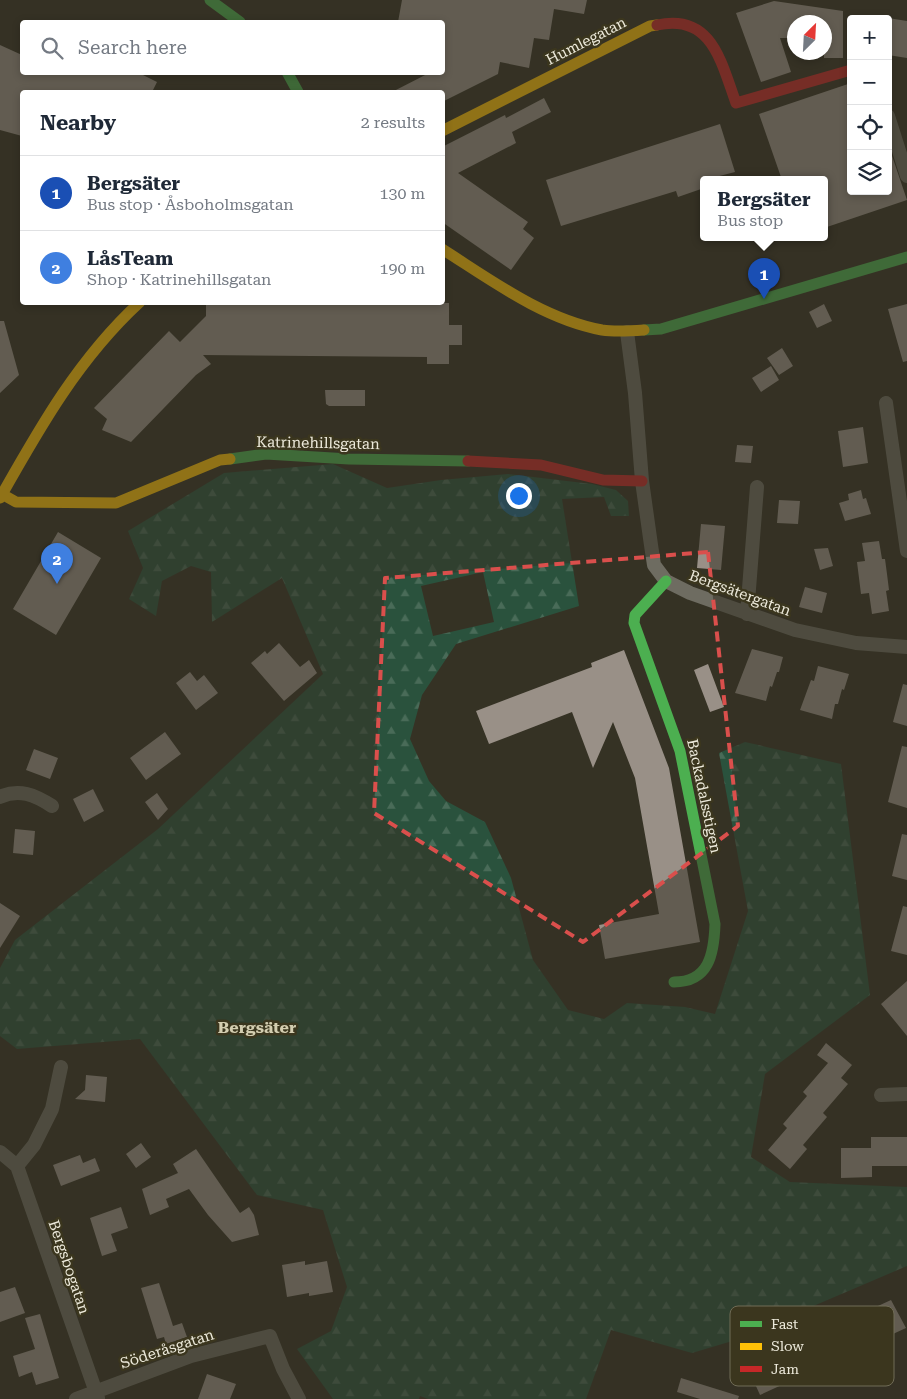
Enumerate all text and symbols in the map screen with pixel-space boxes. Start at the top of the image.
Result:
street label: Humlegatan [543,13,629,69]
north arrow [787,15,832,60]
map controls [847,15,892,195]
button: + [847,15,892,60]
search box [20,20,445,75]
icon: search [38,34,66,62]
text: Search here [78,36,187,59]
button: − [847,60,892,105]
button: locate [847,105,892,150]
text: Nearby [40,111,116,135]
text: 2 results [361,113,425,132]
button: layers [847,150,892,195]
text: Bergsäter [87,172,180,195]
popup [700,176,828,241]
text: 1 [52,184,60,203]
text: 130 m [379,184,425,203]
text: Bergsäter [717,188,811,211]
text: Bus stop · Åsboholmsgatan [87,195,294,214]
text: Bus stop [717,211,783,230]
text: LåsTeam [87,247,173,270]
pin: 1 [748,258,780,299]
text: 2 [52,259,60,278]
text: 190 m [379,259,425,278]
text: Shop · Katrinehillsgatan [87,270,271,289]
street label: Katrinehillsgatan [256,433,380,453]
your location [506,483,532,509]
pin: 2 [41,543,73,584]
street label: Bergsätergatan [687,566,794,620]
street label: Backadalsstigen [683,737,725,855]
district label: Bergsäter [218,1018,296,1037]
street label: Bergsbogatan [44,1218,94,1317]
legend [730,1306,894,1386]
text: Fast [771,1316,798,1332]
street label: Söderåsgatan [118,1325,216,1373]
text: Slow [771,1338,804,1354]
text: Jam [771,1361,799,1377]

